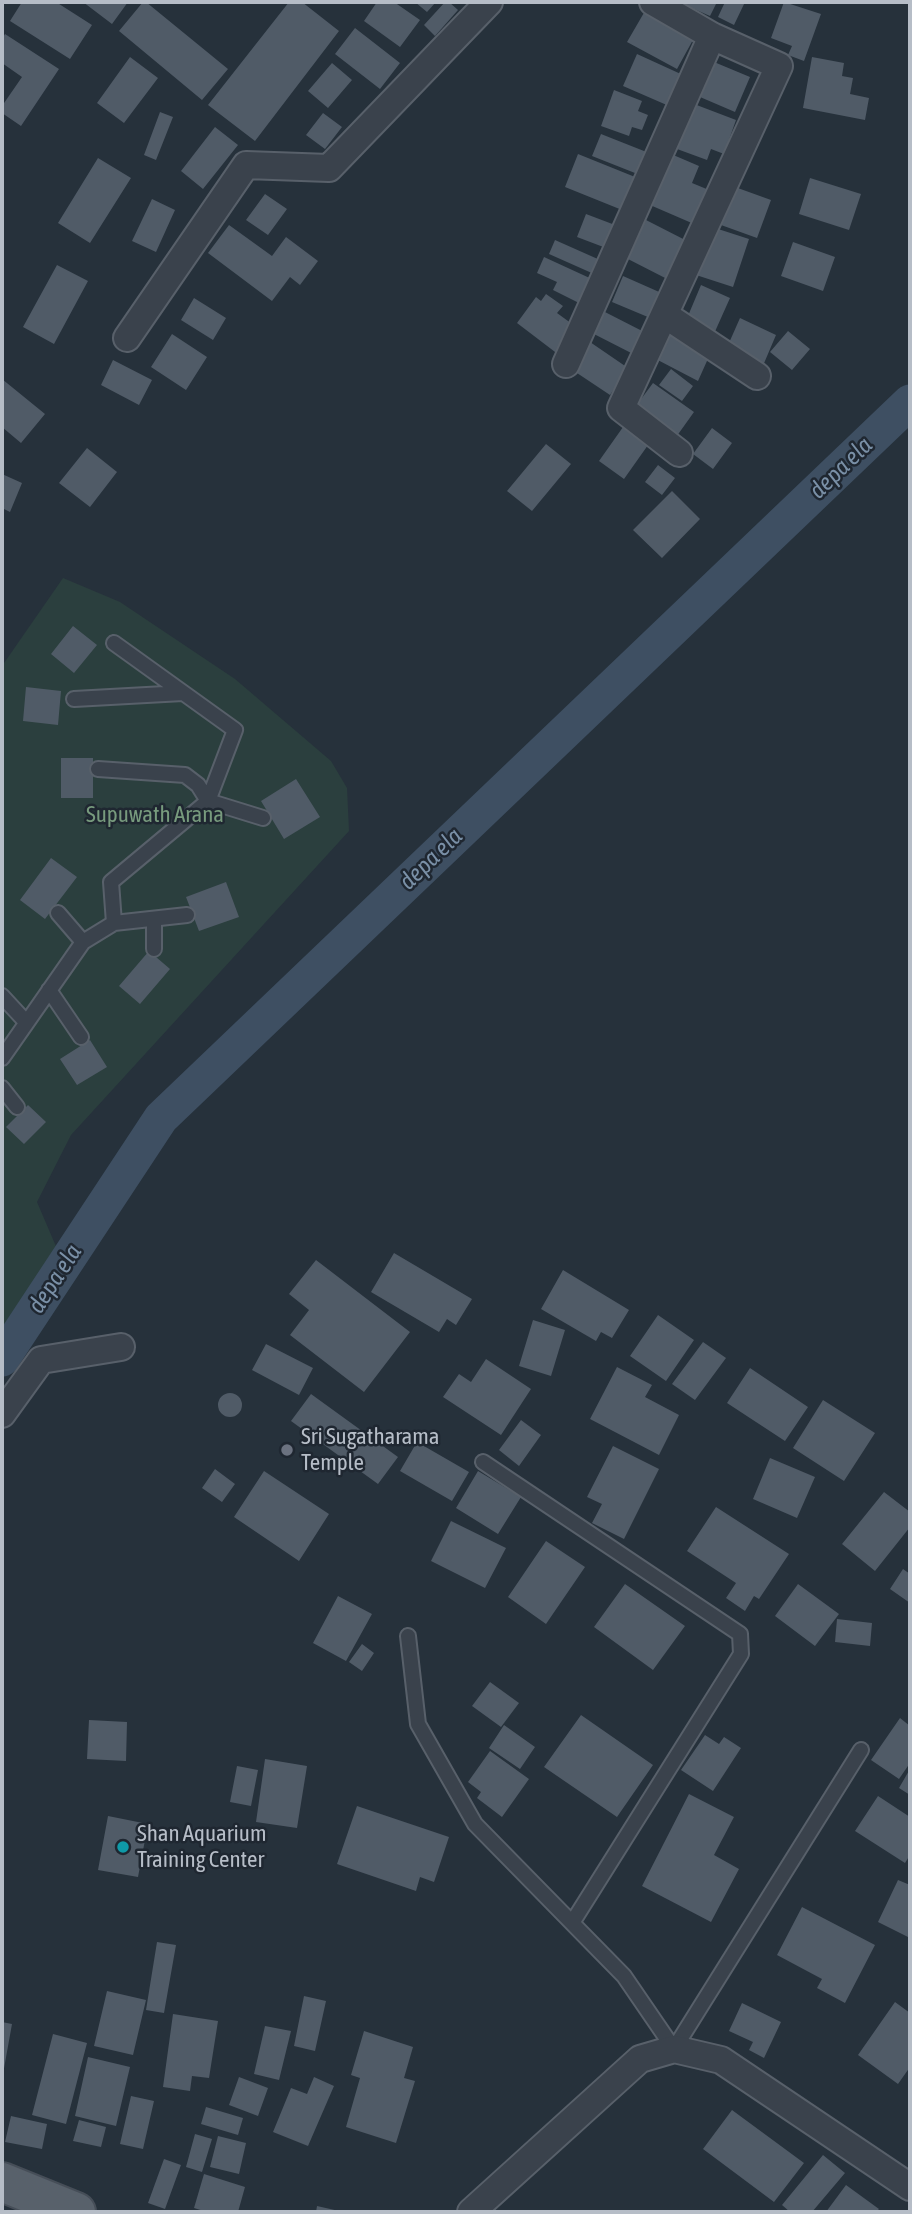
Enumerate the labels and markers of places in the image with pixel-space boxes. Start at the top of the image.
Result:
place label: Sri Sugatharama Temple [301,1423,440,1477]
marker: Sri Sugatharama Temple [279,1442,295,1458]
place label: Shan Aquarium Training Center [137,1820,267,1874]
marker: Shan Aquarium Training Center [115,1839,131,1855]

